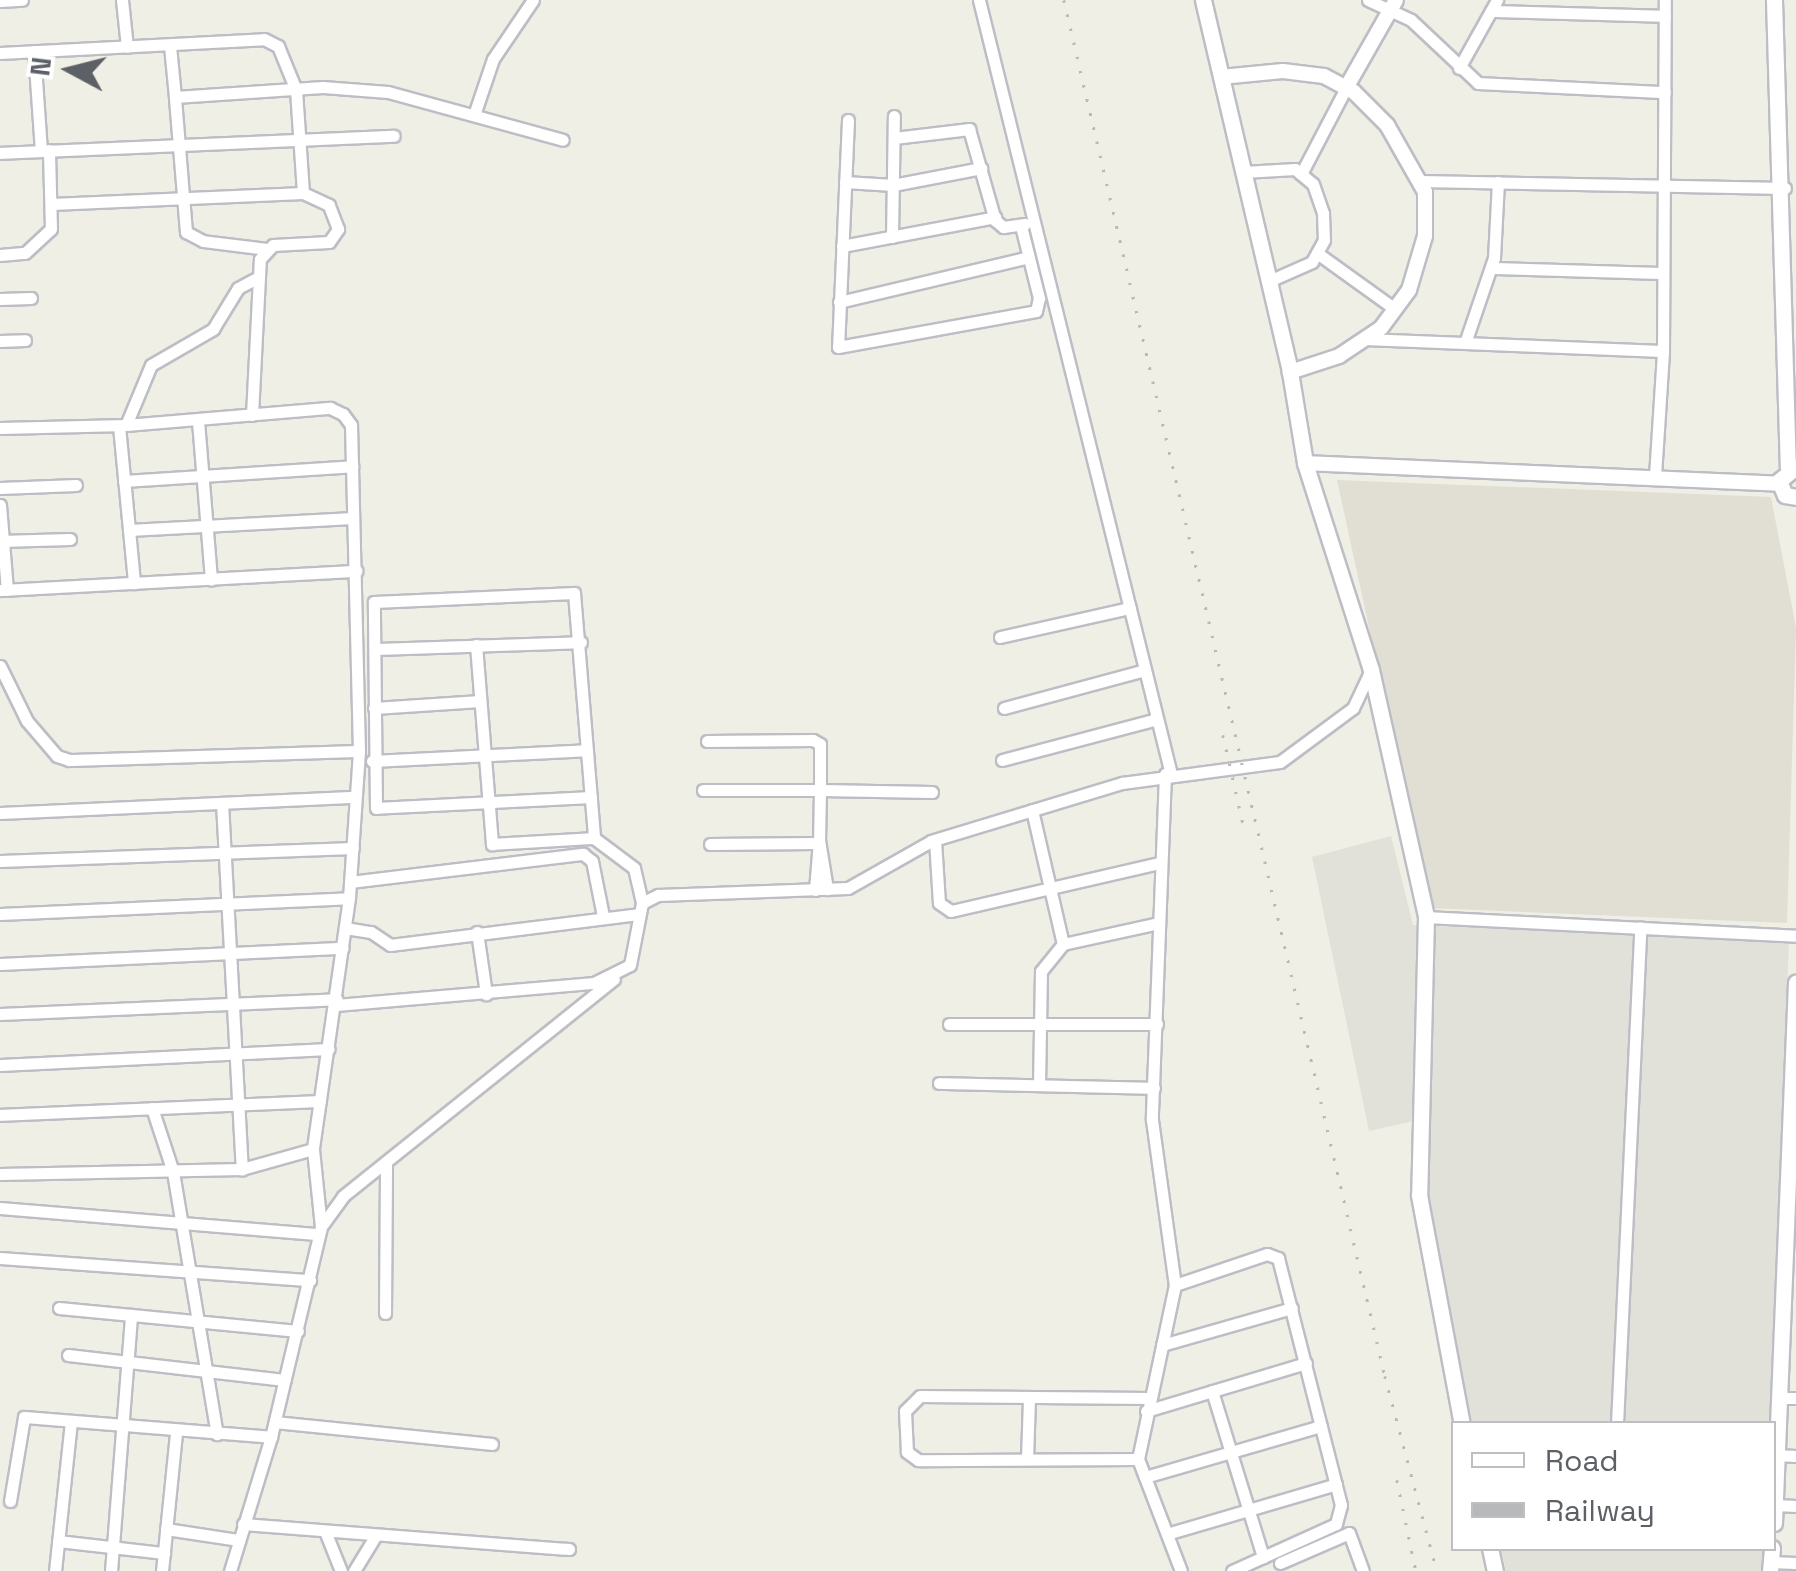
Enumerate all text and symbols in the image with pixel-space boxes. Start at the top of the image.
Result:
north arrow [20,20,120,120]
text: N [21,55,59,78]
legend [1451,1421,1776,1551]
text: Road [1545,1441,1619,1480]
text: Railway [1545,1491,1655,1530]

